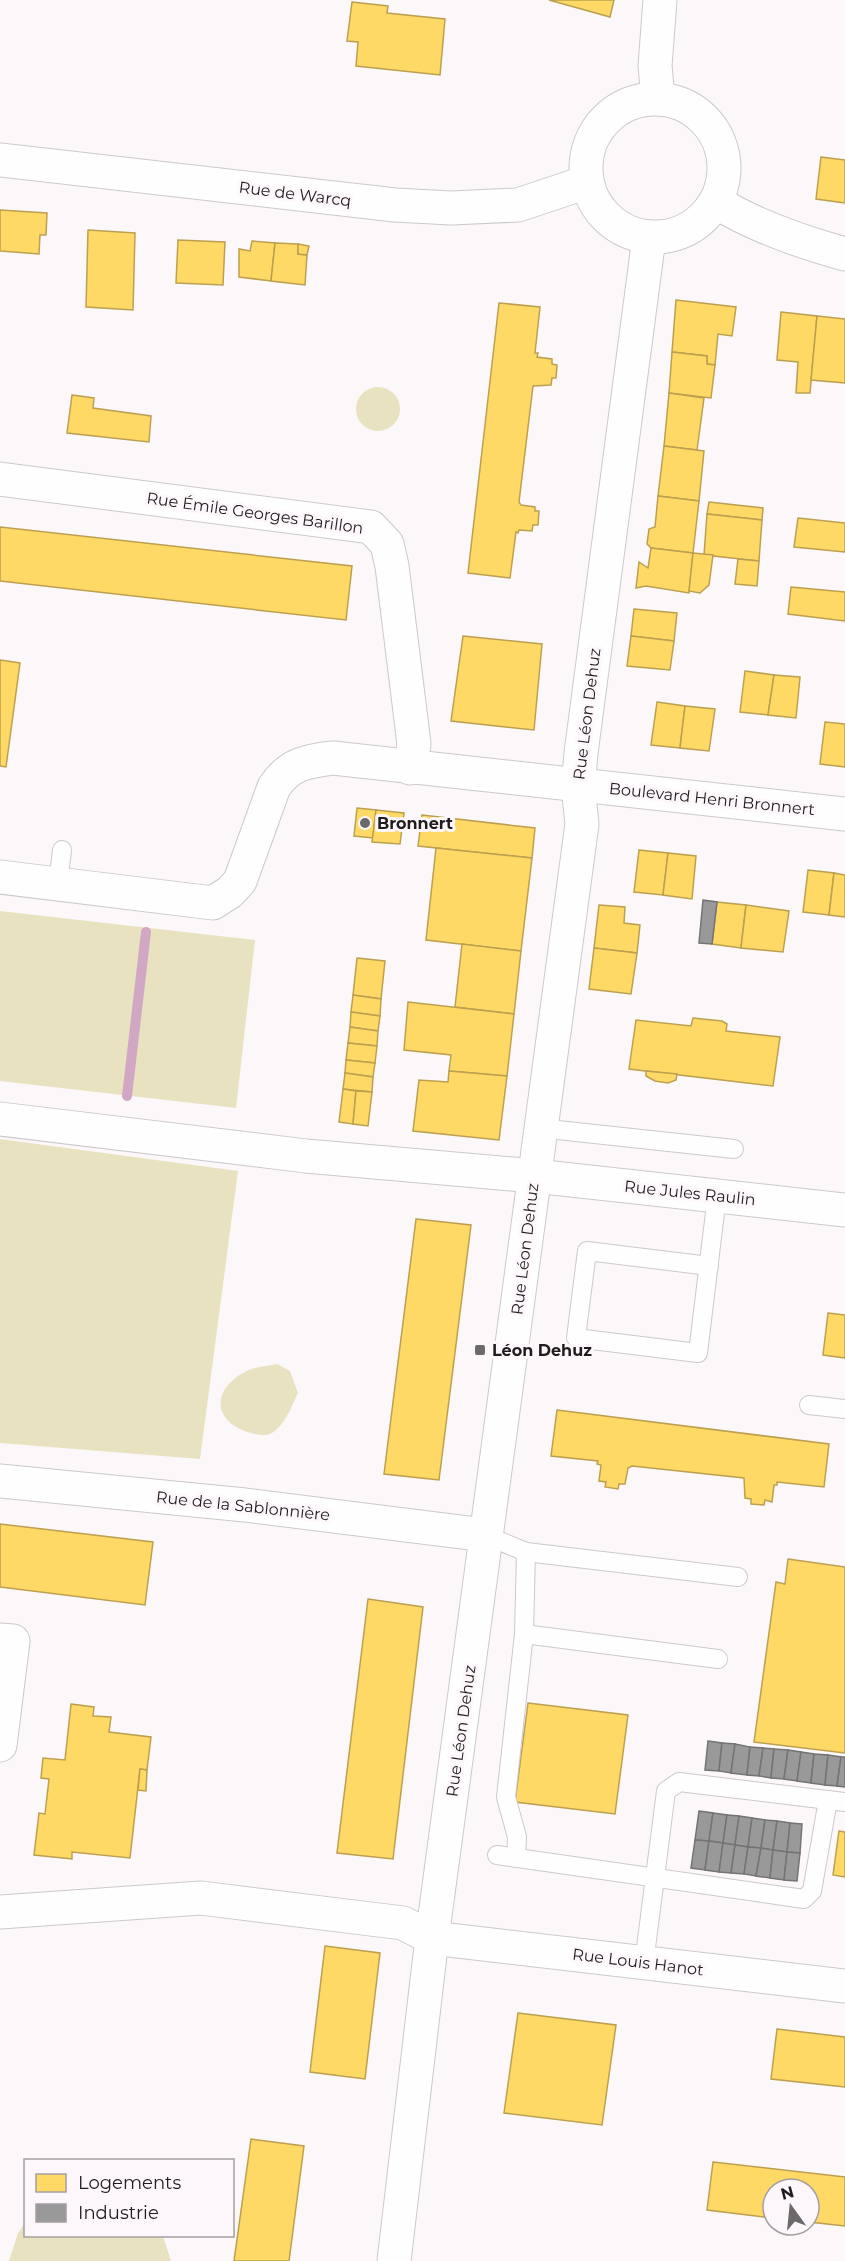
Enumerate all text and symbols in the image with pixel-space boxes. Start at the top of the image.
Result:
street label: Rue de Warcq [238,178,352,210]
street label: Rue Émile Georges Barillon [145,488,365,538]
street label: Rue Léon Dehuz [569,647,605,781]
street label: Boulevard Henri Bronnert [608,779,816,819]
place label: Bronnert [377,814,453,833]
marker: Bronnert [358,816,372,830]
street label: Rue Jules Raulin [623,1177,757,1209]
street label: Rue Léon Dehuz [507,1182,543,1316]
place label: Léon Dehuz [492,1341,592,1360]
marker: Léon Dehuz [473,1343,487,1357]
street label: Rue de la Sablonnière [155,1487,331,1525]
street label: Rue Léon Dehuz [442,1664,480,1798]
street label: Rue Louis Hanot [571,1945,705,1980]
legend [24,2159,234,2237]
text: Logements [78,2172,181,2194]
north arrow [761,2177,821,2237]
text: N [779,2182,796,2204]
text: Industrie [78,2202,159,2224]

